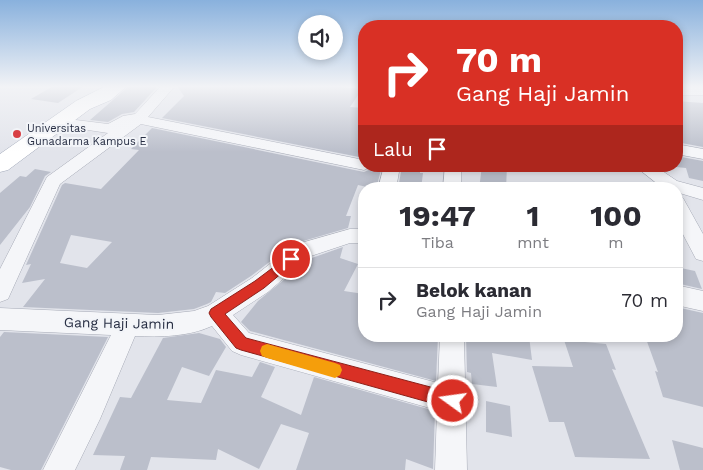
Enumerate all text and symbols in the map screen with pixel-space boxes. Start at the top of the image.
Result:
map controls [298,15,343,60]
button: sound [298,15,343,60]
text: 70 m [456,39,542,81]
icon: right [373,40,438,105]
text: Gang Haji Jamin [456,81,629,106]
place label: Universitas Gunadarma Kampus E [27,122,147,148]
marker: Universitas Gunadarma Kampus E [11,128,23,140]
icon: arrive [423,135,451,163]
text: Lalu [373,138,413,161]
text: 19:47 [399,198,476,233]
text: 1 [527,198,539,233]
text: 100 [590,198,642,233]
text: Tiba [421,233,454,252]
text: mnt [517,233,549,252]
text: m [608,233,624,252]
pin [270,238,312,280]
icon: arrive [277,245,305,273]
text: Belok kanan [416,279,532,302]
icon: right [373,286,401,314]
text: 70 m [621,289,668,312]
text: Gang Haji Jamin [416,302,542,321]
street label: Gang Haji Jamin [64,314,174,332]
position arrow [426,374,478,426]

